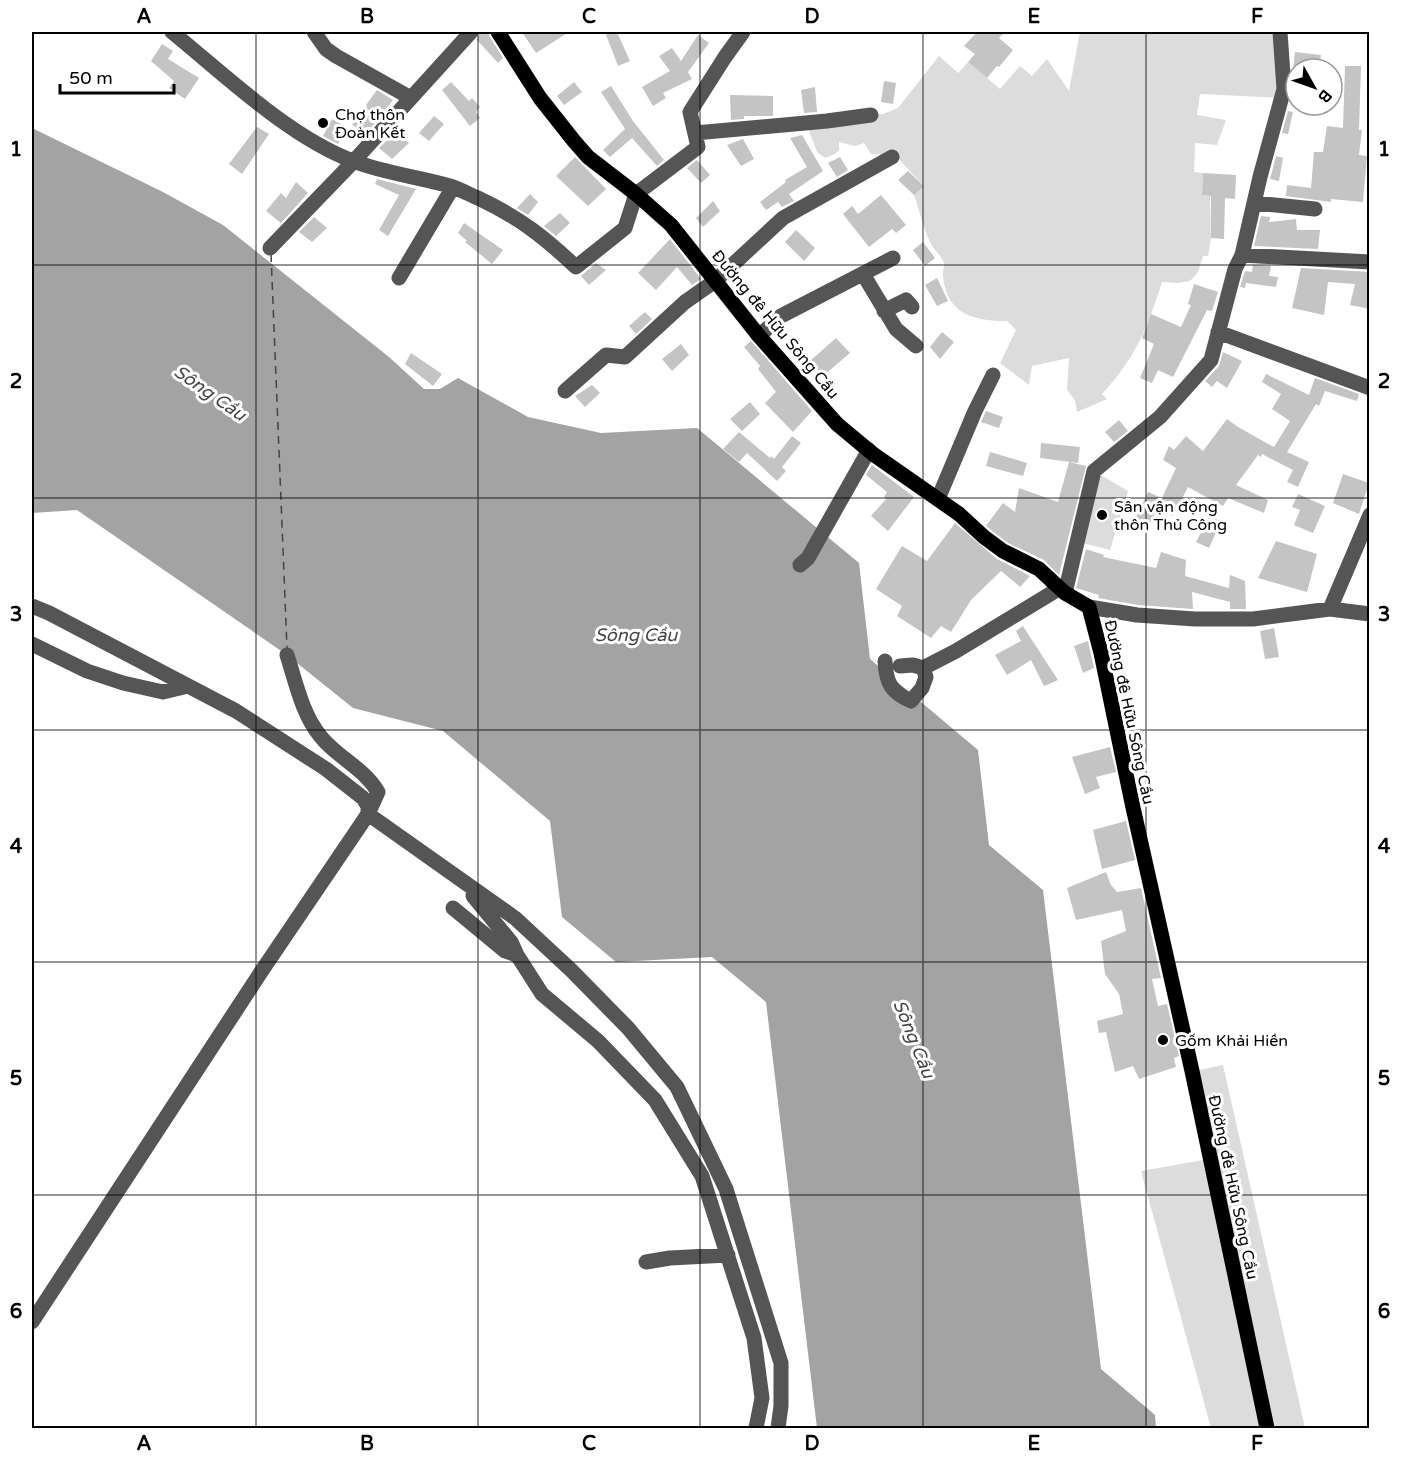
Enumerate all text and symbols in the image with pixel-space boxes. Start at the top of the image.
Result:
text: A [137,5,152,29]
text: B [360,5,374,29]
text: C [582,5,596,29]
text: D [804,5,820,29]
text: E [1028,5,1041,29]
text: F [1251,5,1263,29]
scale bar [60,57,174,95]
north arrow [1284,57,1344,117]
text: 50 m [69,67,113,89]
text: B [1313,85,1336,107]
place label: Chợ thôn Đoàn Kết [335,105,405,143]
marker: Chợ thôn Đoàn Kết [316,116,330,130]
text: 1 [10,138,22,162]
text: 1 [1378,138,1390,162]
street label: Đường đê Hữu Sông Cầu [707,246,843,403]
water label: Sông Cầu [170,360,251,426]
text: 2 [10,370,22,394]
text: 2 [1378,370,1390,394]
place label: Sân vận động thôn Thủ Công [1114,497,1227,535]
marker: Sân vận động thôn Thủ Công [1095,508,1109,522]
text: 3 [10,603,22,627]
text: 3 [1378,603,1390,627]
street label: Đường đê Hữu Sông Cầu [1100,618,1158,806]
water label: Sông Cầu [595,624,678,646]
text: 4 [10,835,23,859]
text: 4 [1378,835,1391,859]
water label: Sông Cầu [888,997,940,1082]
place label: Gốm Khải Hiền [1175,1031,1288,1051]
marker: Gốm Khải Hiền [1156,1033,1170,1047]
text: 5 [10,1067,22,1091]
text: 5 [1378,1067,1390,1091]
street label: Đường đê Hữu Sông Cầu [1204,1093,1262,1281]
text: 6 [10,1300,22,1324]
text: 6 [1378,1300,1390,1324]
text: A [137,1432,152,1456]
text: B [360,1432,374,1456]
text: C [582,1432,596,1456]
text: D [804,1432,820,1456]
text: E [1028,1432,1041,1456]
text: F [1251,1432,1263,1456]

